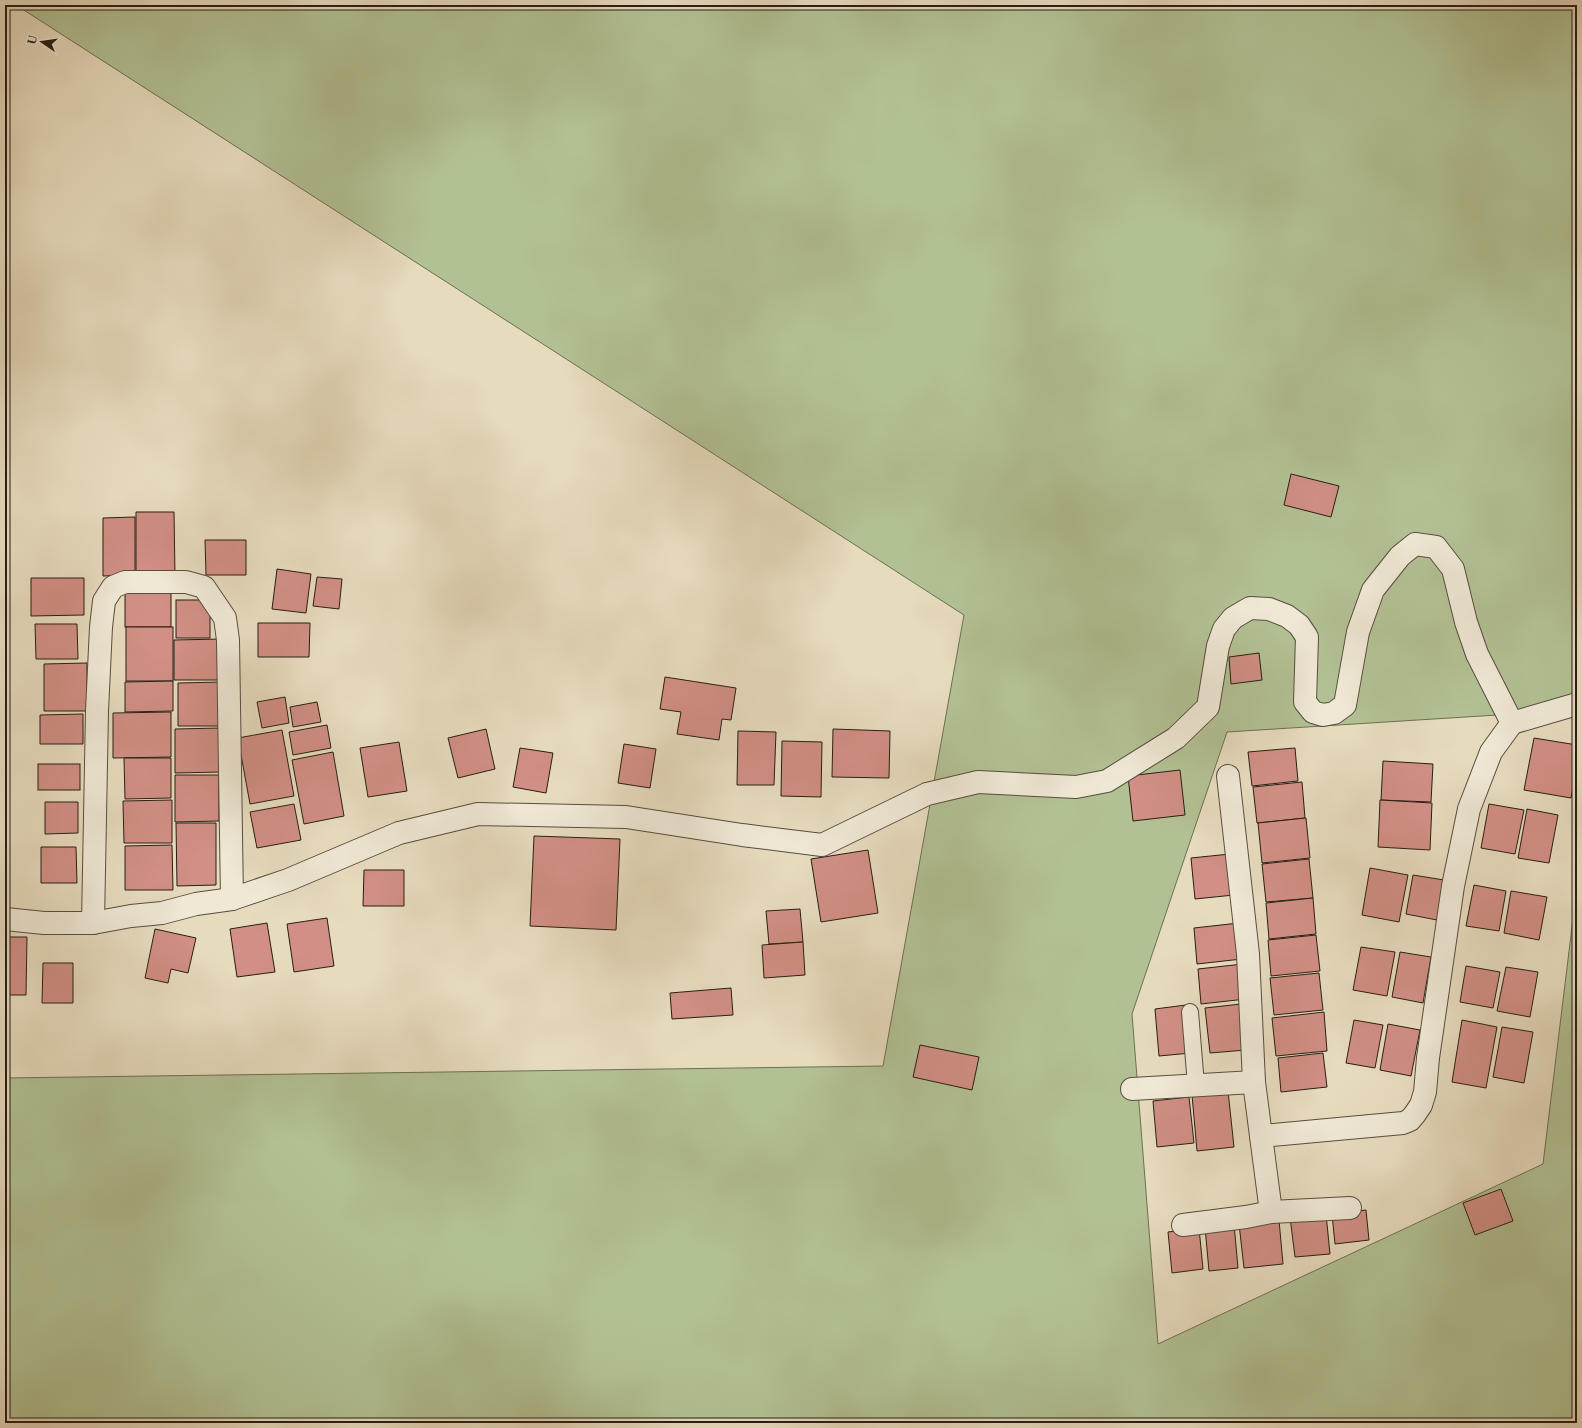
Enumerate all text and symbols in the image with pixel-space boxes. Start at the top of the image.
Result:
north arrow [22,22,62,62]
text: U [24,34,40,46]

